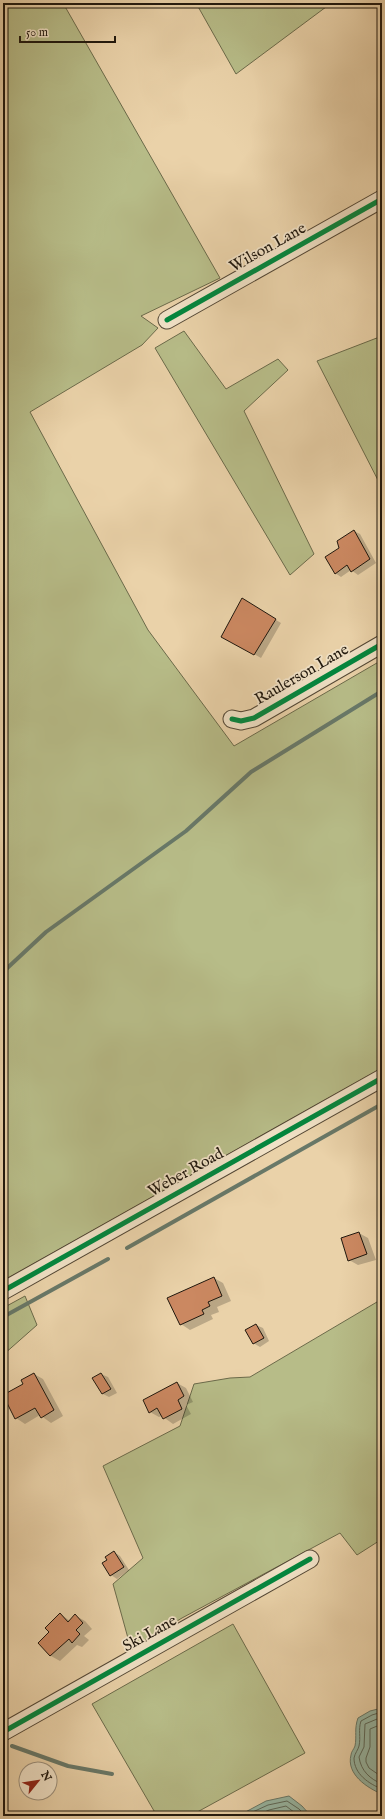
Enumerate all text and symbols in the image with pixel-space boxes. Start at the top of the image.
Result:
scale bar [20,18,115,44]
text: 50 m [26,25,48,40]
street label: Wilson Lane [226,219,310,277]
street label: Raulerson Lane [251,640,353,710]
street label: Weber Road [145,1144,228,1202]
street label: Ski Lane [119,1611,181,1657]
north arrow [18,1761,58,1801]
text: N [37,1768,54,1785]

